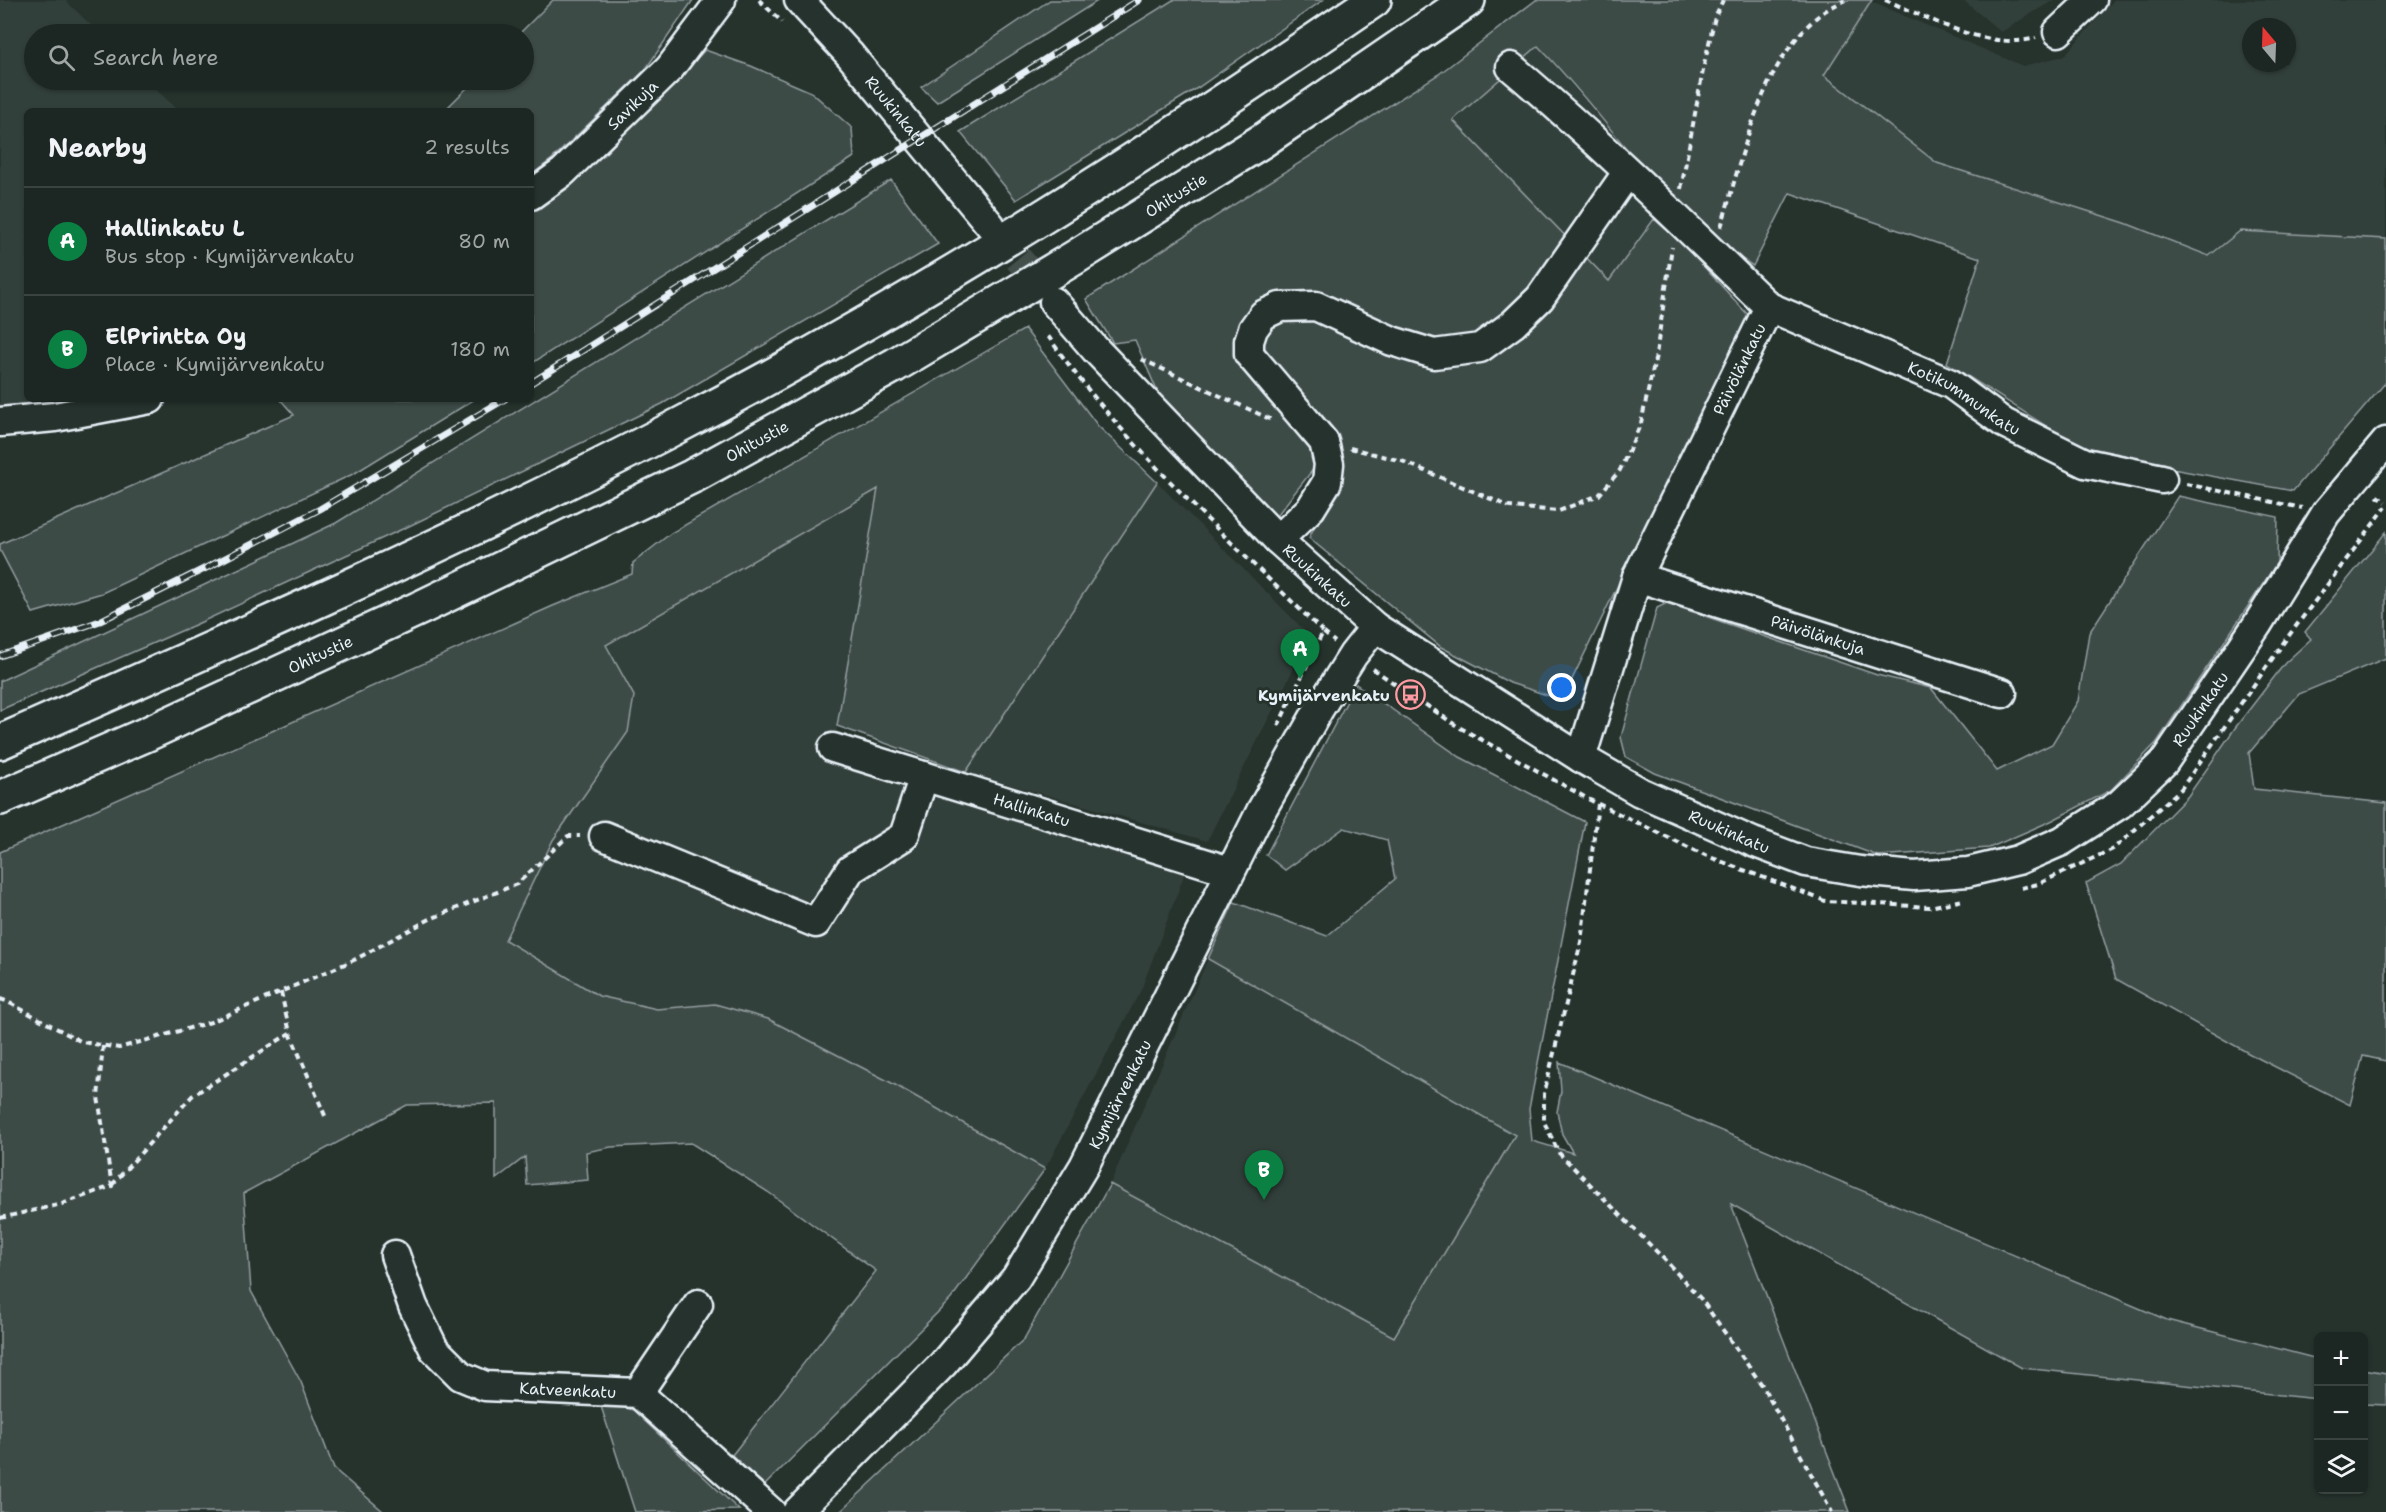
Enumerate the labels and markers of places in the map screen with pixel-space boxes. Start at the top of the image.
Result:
pin: A [1280,630,1320,679]
bus stop icon: Kymijärvenkatu [1395,679,1427,711]
place label: Kymijärvenkatu [1258,685,1390,706]
pin: B [1244,1150,1284,1200]

